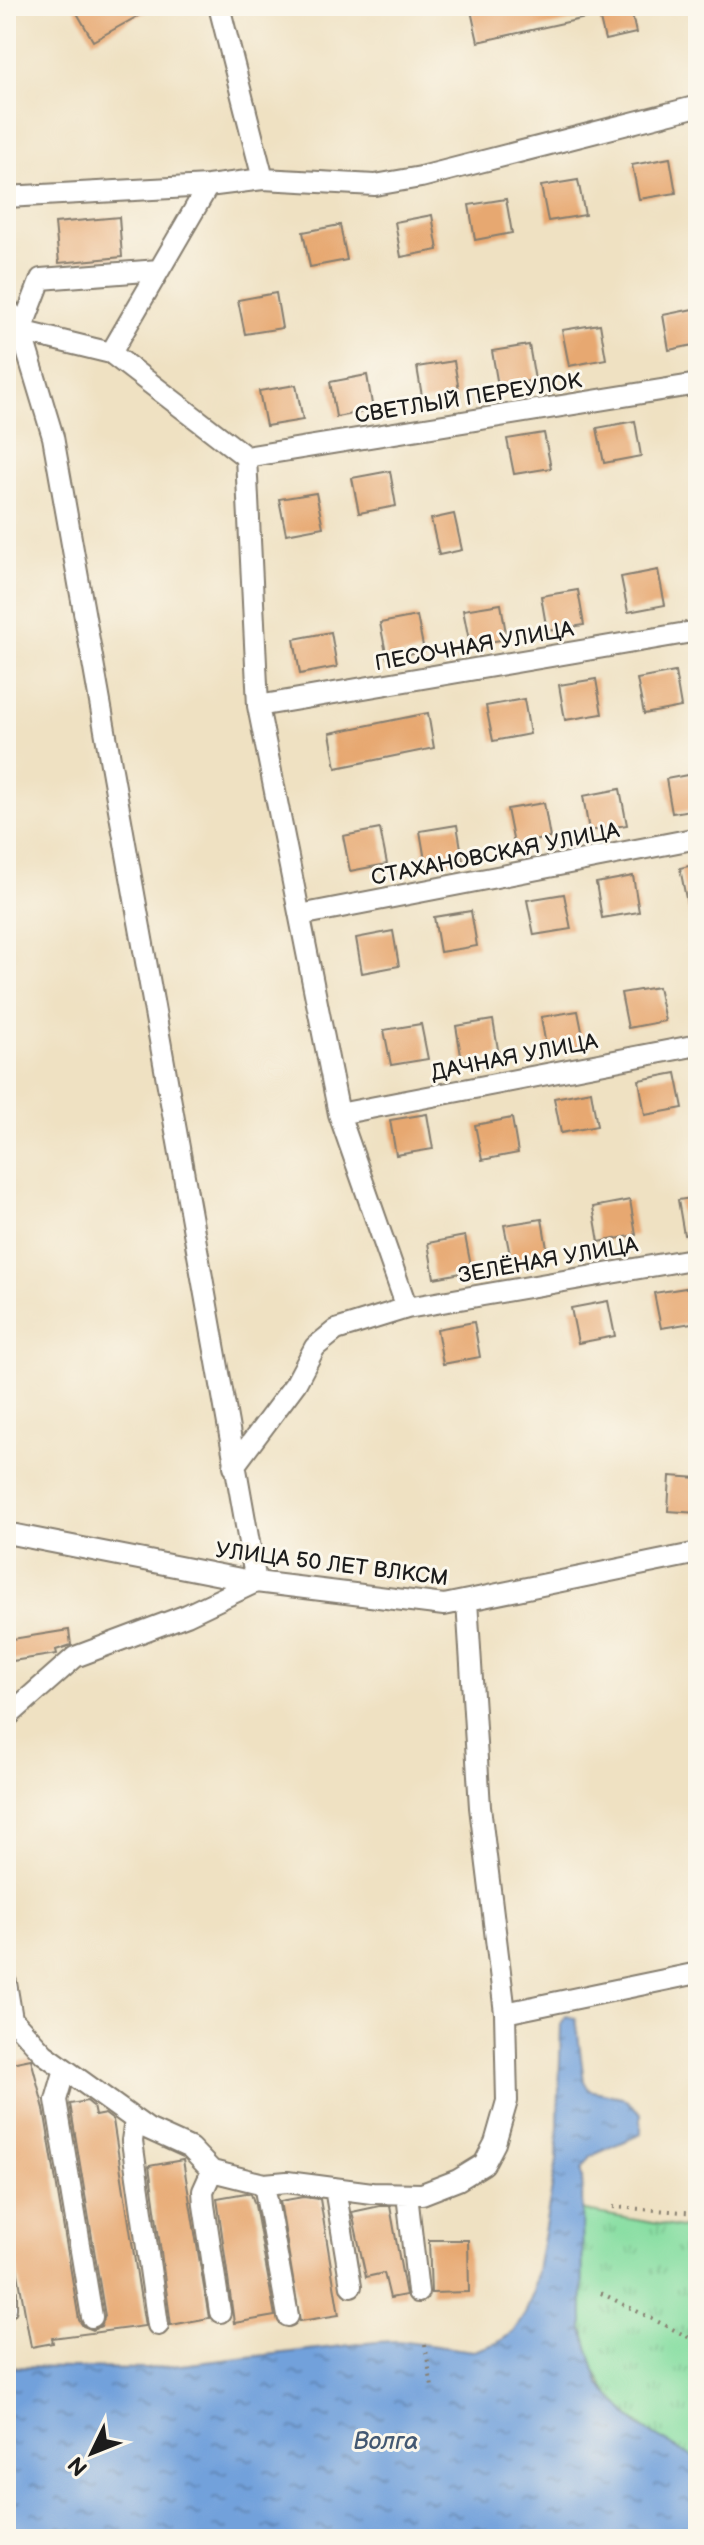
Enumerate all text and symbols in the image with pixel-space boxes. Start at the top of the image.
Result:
street label: СВЕТЛЫЙ ПЕРЕУЛОК [353,367,584,430]
street label: ПЕСОЧНАЯ УЛИЦА [373,616,577,677]
street label: СТАХАНОВСКАЯ УЛИЦА [369,817,622,892]
street label: ДАЧНАЯ УЛИЦА [429,1028,601,1087]
street label: ЗЕЛЁНАЯ УЛИЦА [456,1231,641,1290]
street label: УЛИЦА 50 ЛЕТ ВЛКСМ [214,1537,450,1592]
north arrow [52,2413,132,2493]
water label: Волга [353,2427,419,2456]
text: N [63,2450,94,2481]

